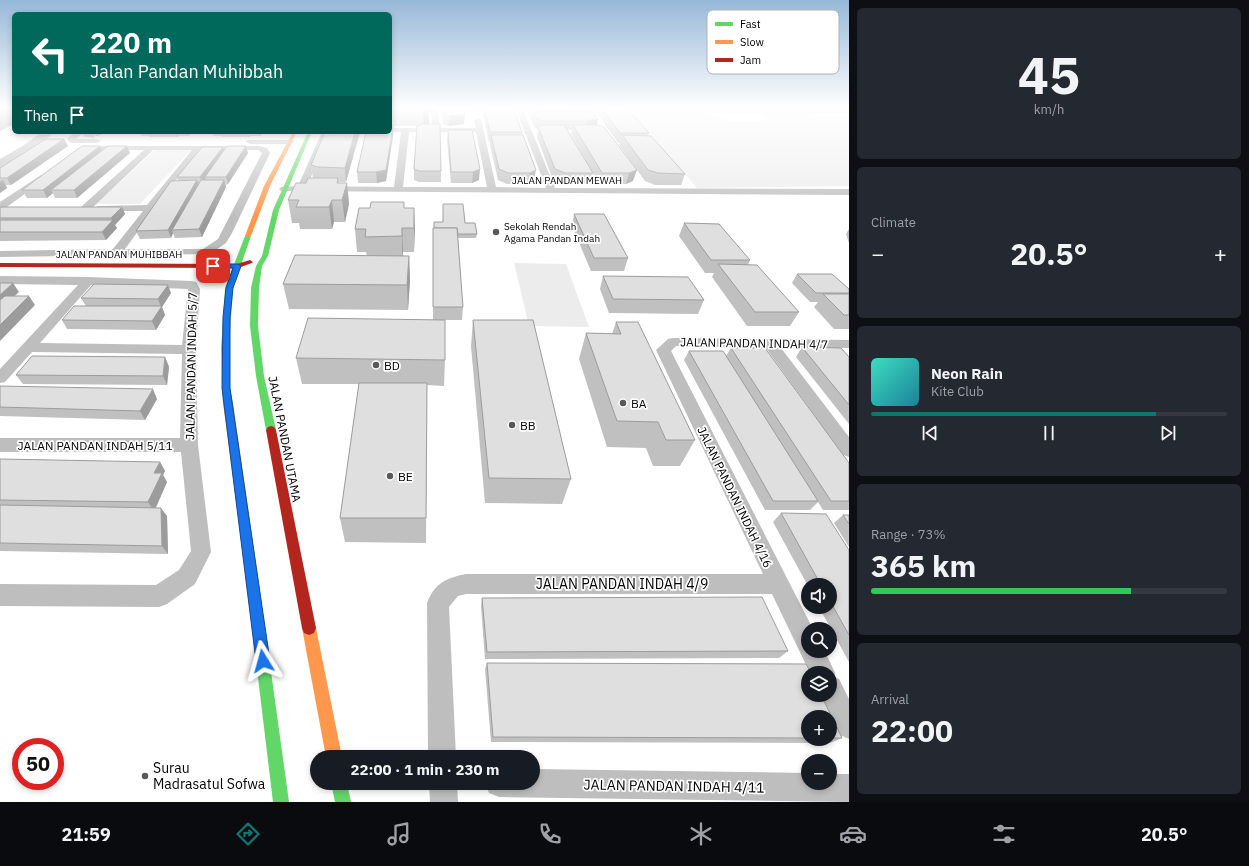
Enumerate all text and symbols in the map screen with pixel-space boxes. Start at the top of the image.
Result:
legend [707,10,839,74]
text: Fast [740,17,761,31]
text: 220 m [90,24,172,61]
icon: left [24,28,76,80]
text: Slow [740,35,764,49]
text: 45 [1018,41,1080,108]
text: Jam [740,53,761,67]
text: Jalan Pandan Muhibbah [90,60,283,83]
text: km/h [1034,101,1064,118]
icon: arrive [66,104,88,126]
text: Then [24,106,58,125]
street label: JALAN PANDAN MEWAH [512,174,622,187]
text: Climate [871,214,916,231]
place label: Sekolah Rendah Agama Pandan Indah [504,220,600,245]
marker: Sekolah Rendah Agama Pandan Indah [491,227,501,237]
text: 20.5° [1010,234,1088,273]
text: − [871,239,884,268]
text: + [1214,239,1227,268]
street label: JALAN PANDAN MUHIBBAH [56,248,182,261]
pin [196,249,230,283]
icon: arrive [202,255,224,277]
street label: JALAN PANDAN INDAH 5/7 [182,292,200,440]
street label: JALAN PANDAN INDAH 4/7 [680,334,828,352]
place label: BD [384,358,400,373]
marker: BD [371,360,381,370]
text: Neon Rain [931,364,1003,383]
street label: JALAN PANDAN UTAMA [265,375,305,504]
text: Kite Club [931,383,984,400]
place label: BA [631,396,647,411]
marker: BA [618,398,628,408]
place label: BB [520,418,536,433]
marker: BB [507,420,517,430]
icon: previous [919,422,941,444]
icon: pause [1038,422,1060,444]
icon: next [1157,422,1179,444]
street label: JALAN PANDAN INDAH 4/16 [694,424,776,570]
street label: JALAN PANDAN INDAH 5/11 [17,438,173,453]
place label: BE [398,469,413,484]
marker: BE [385,471,395,481]
text: Range · 73% [871,526,945,543]
text: 365 km [871,546,976,585]
street label: JALAN PANDAN INDAH 4/9 [536,575,708,593]
map controls [801,578,837,790]
button: sound [801,578,837,614]
button: search [801,622,837,658]
position arrow [242,640,284,682]
button: layers [801,666,837,702]
text: Arrival [871,691,909,708]
button: + [801,710,837,746]
text: 22:00 [871,711,953,750]
speed limit sign: 50 [12,738,64,790]
button: − [801,754,837,790]
place label: Surau Madrasatul Sofwa [153,759,266,793]
text: 22:00 · 1 min · 230 m [351,760,499,779]
marker: Surau Madrasatul Sofwa [140,771,150,781]
street label: JALAN PANDAN INDAH 4/11 [583,775,765,797]
icon: directions [234,820,262,848]
icon: music [385,820,413,848]
icon: phone [536,820,564,848]
icon: climate [687,820,715,848]
icon: car [839,820,867,848]
icon: filters [990,820,1018,848]
text: 21:59 [62,823,111,846]
text: 20.5° [1141,823,1187,846]

